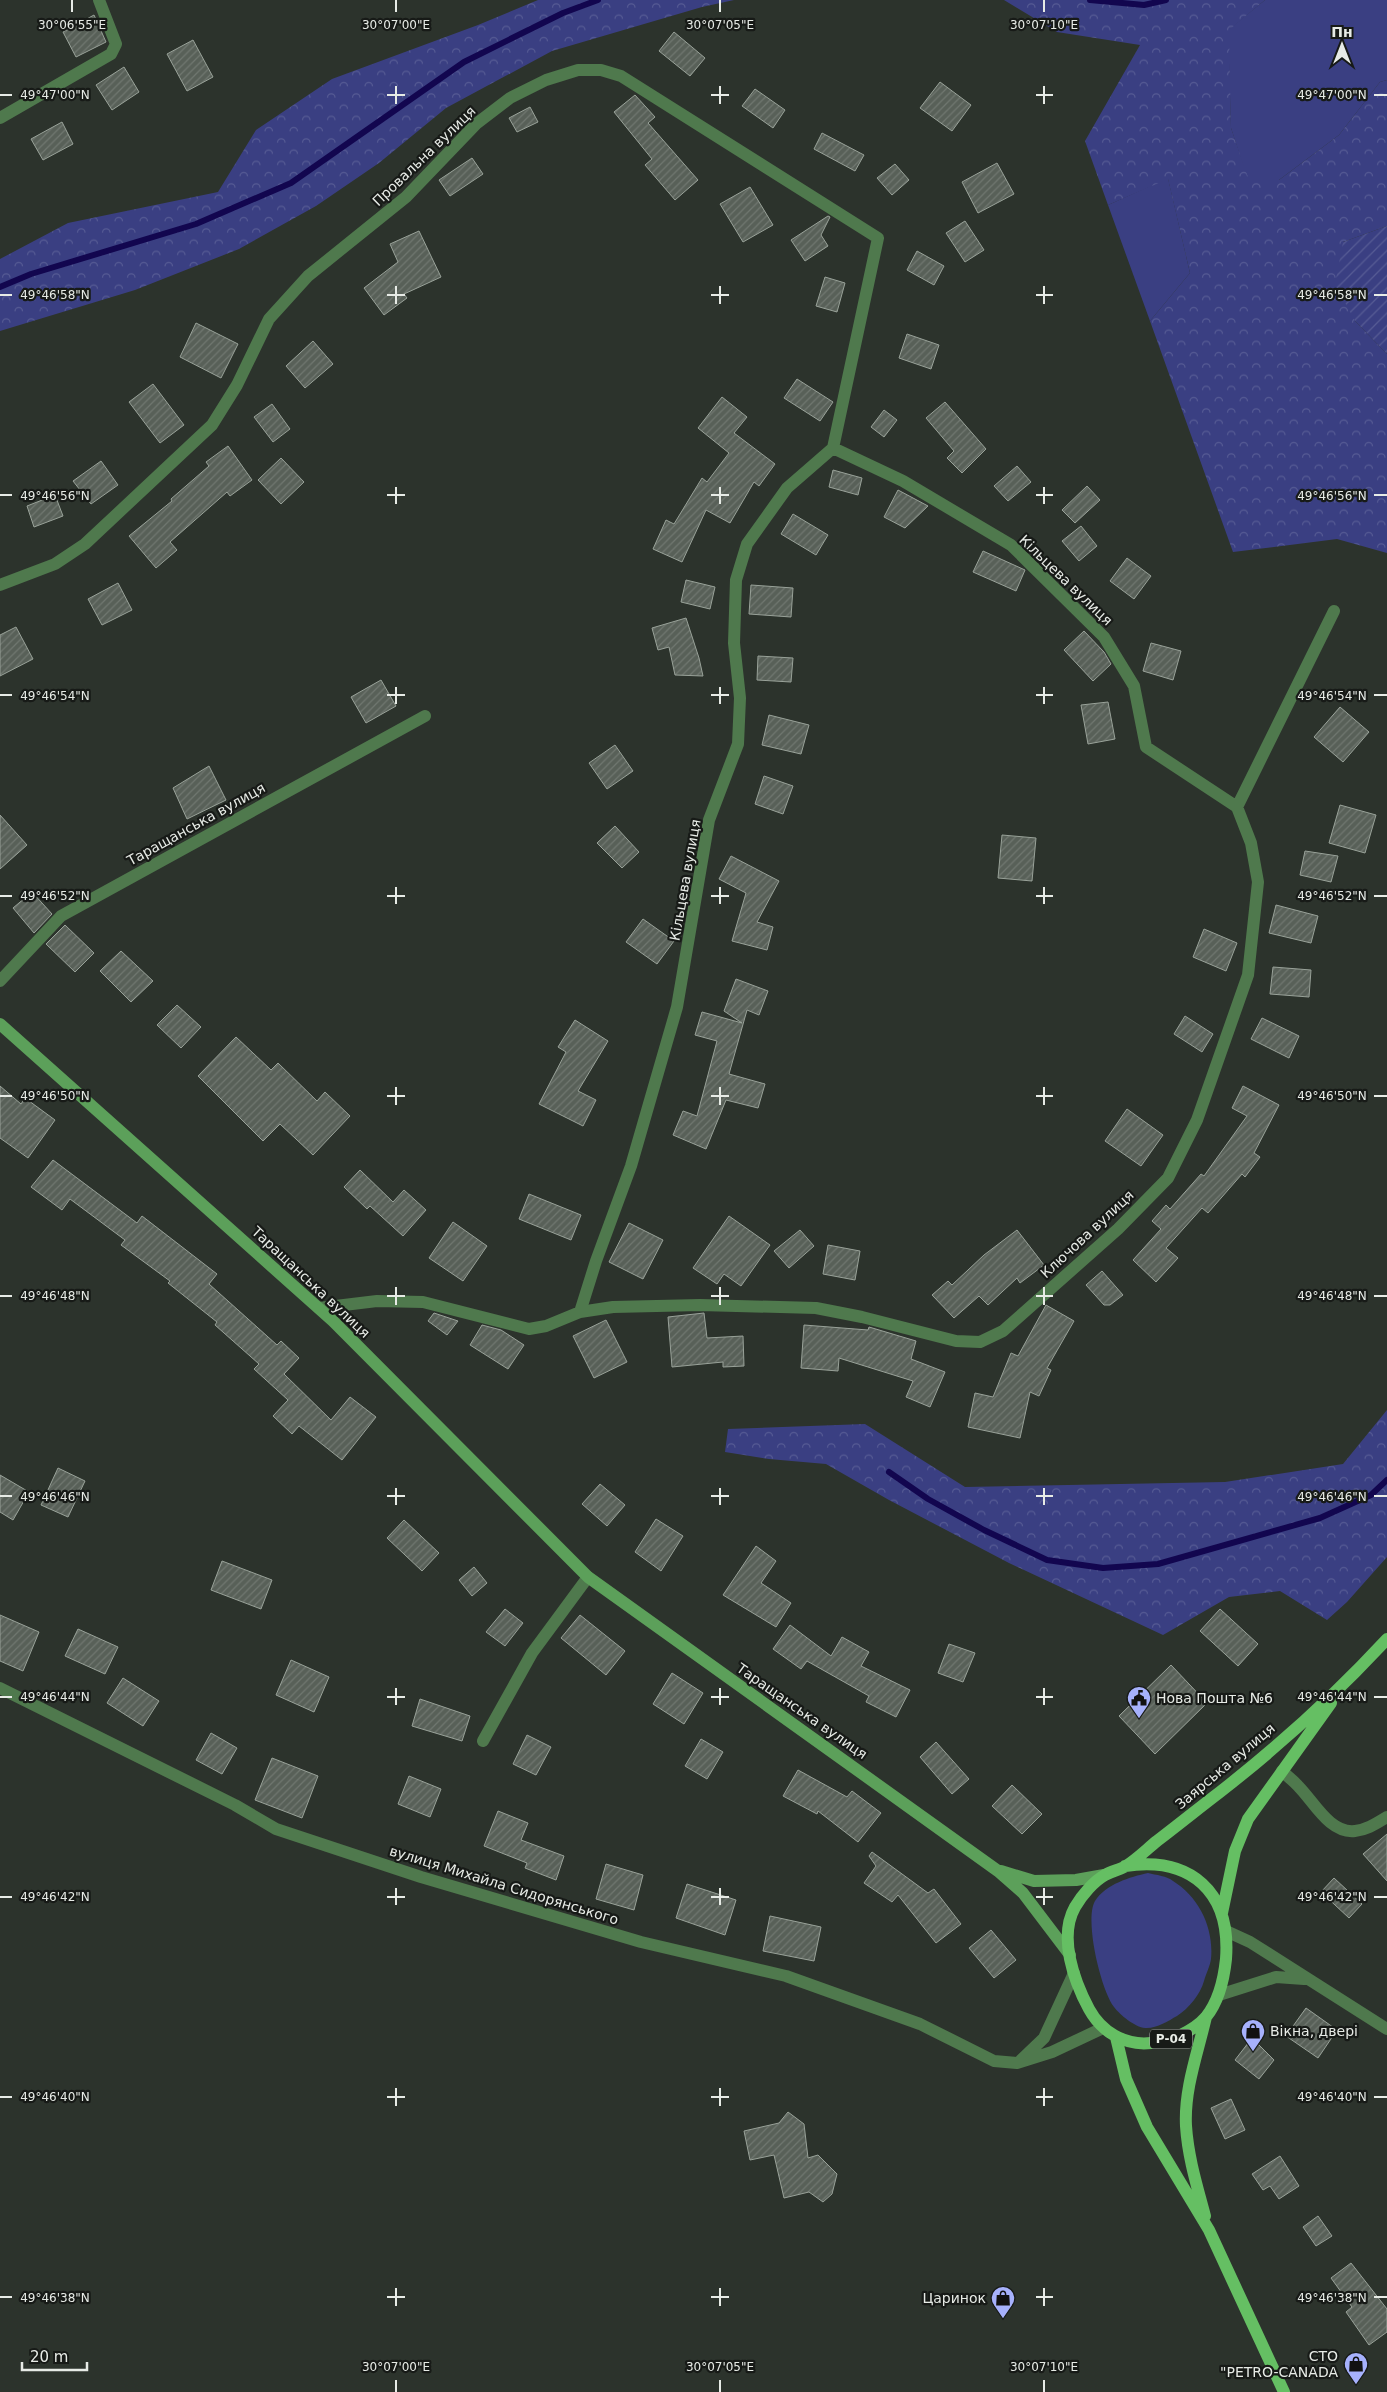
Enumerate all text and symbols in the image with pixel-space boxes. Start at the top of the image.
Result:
text: 30°06'55"E [38,18,106,32]
text: 30°07'00"E [362,18,430,32]
text: 30°07'05"E [686,18,754,32]
text: 30°07'10"E [1010,18,1078,32]
north arrow [1317,20,1367,70]
text: Пн [1331,24,1353,40]
text: 49°47'00"N [20,88,90,102]
text: 49°47'00"N [1297,88,1367,102]
street label: Провальна вулиця [369,103,479,209]
text: 49°46'58"N [20,288,90,302]
text: 49°46'58"N [1297,288,1367,302]
text: 49°46'56"N [20,489,90,503]
text: 49°46'56"N [1297,489,1367,503]
street label: Кільцева вулиця [1016,532,1116,628]
text: 49°46'54"N [20,689,90,703]
text: 49°46'54"N [1297,689,1367,703]
street label: Таращанська вулиця [123,779,268,869]
street label: Кільцева вулиця [666,818,704,942]
text: 49°46'52"N [20,889,90,903]
text: 49°46'52"N [1297,889,1367,903]
text: 49°46'50"N [20,1089,90,1103]
text: 49°46'50"N [1297,1089,1367,1103]
street label: Ключова вулиця [1037,1187,1137,1281]
street label: Таращанська вулиця [248,1222,373,1341]
text: 49°46'48"N [20,1289,90,1303]
text: 49°46'48"N [1297,1289,1367,1303]
text: 49°46'46"N [20,1490,90,1504]
text: 49°46'46"N [1297,1490,1367,1504]
street label: Таращанська вулиця [733,1659,870,1762]
public building icon: Нова Пошта №6 [1126,1685,1152,1719]
text: 49°46'44"N [20,1690,90,1704]
place label: Нова Пошта №6 [1156,1690,1273,1706]
text: 49°46'44"N [1297,1690,1367,1704]
street label: Заярська вулиця [1172,1720,1278,1812]
street label: вулиця Михайла Сидорянського [388,1842,620,1928]
text: 49°46'42"N [20,1890,90,1904]
text: 49°46'42"N [1297,1890,1367,1904]
shop icon: Вікна, двері [1240,2018,1266,2052]
place label: Вікна, двері [1270,2023,1358,2039]
road number: Р-04 [1150,2030,1192,2048]
text: 49°46'40"N [20,2090,90,2104]
text: 49°46'40"N [1297,2090,1367,2104]
shop icon: Царинок [990,2285,1016,2319]
place label: Царинок [922,2290,986,2306]
text: 49°46'38"N [20,2291,90,2305]
text: 49°46'38"N [1297,2291,1367,2305]
scale bar [22,2340,88,2372]
text: 20 m [30,2348,68,2366]
place label: СТО "PETRO-CANADA [1220,2348,1338,2380]
shop icon: СТО "PETRO-CANADA [1343,2351,1369,2385]
text: 30°07'00"E [362,2360,430,2374]
text: 30°07'05"E [686,2360,754,2374]
text: 30°07'10"E [1010,2360,1078,2374]

